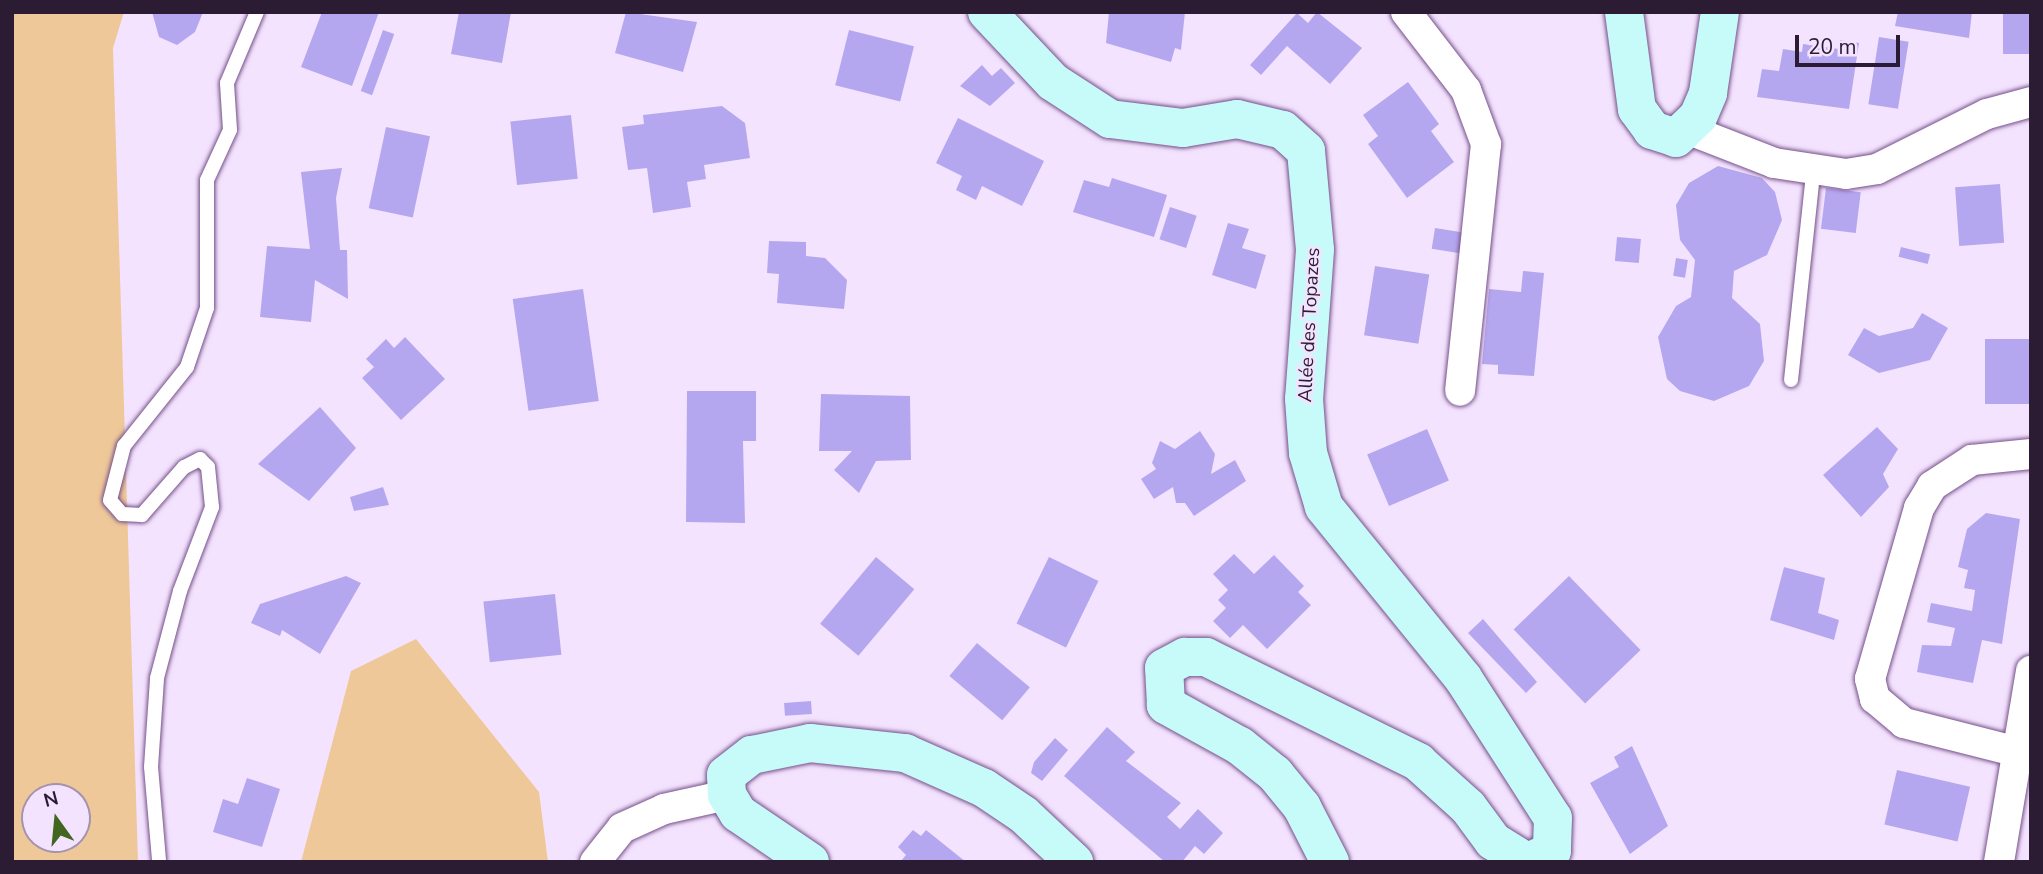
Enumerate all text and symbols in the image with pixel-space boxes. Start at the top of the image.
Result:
scale bar [1798,21,1903,65]
text: 20 m [1808,33,1857,61]
street label: Allée des Topazes [1295,247,1325,403]
north arrow [21,783,91,853]
text: N [41,785,61,814]

